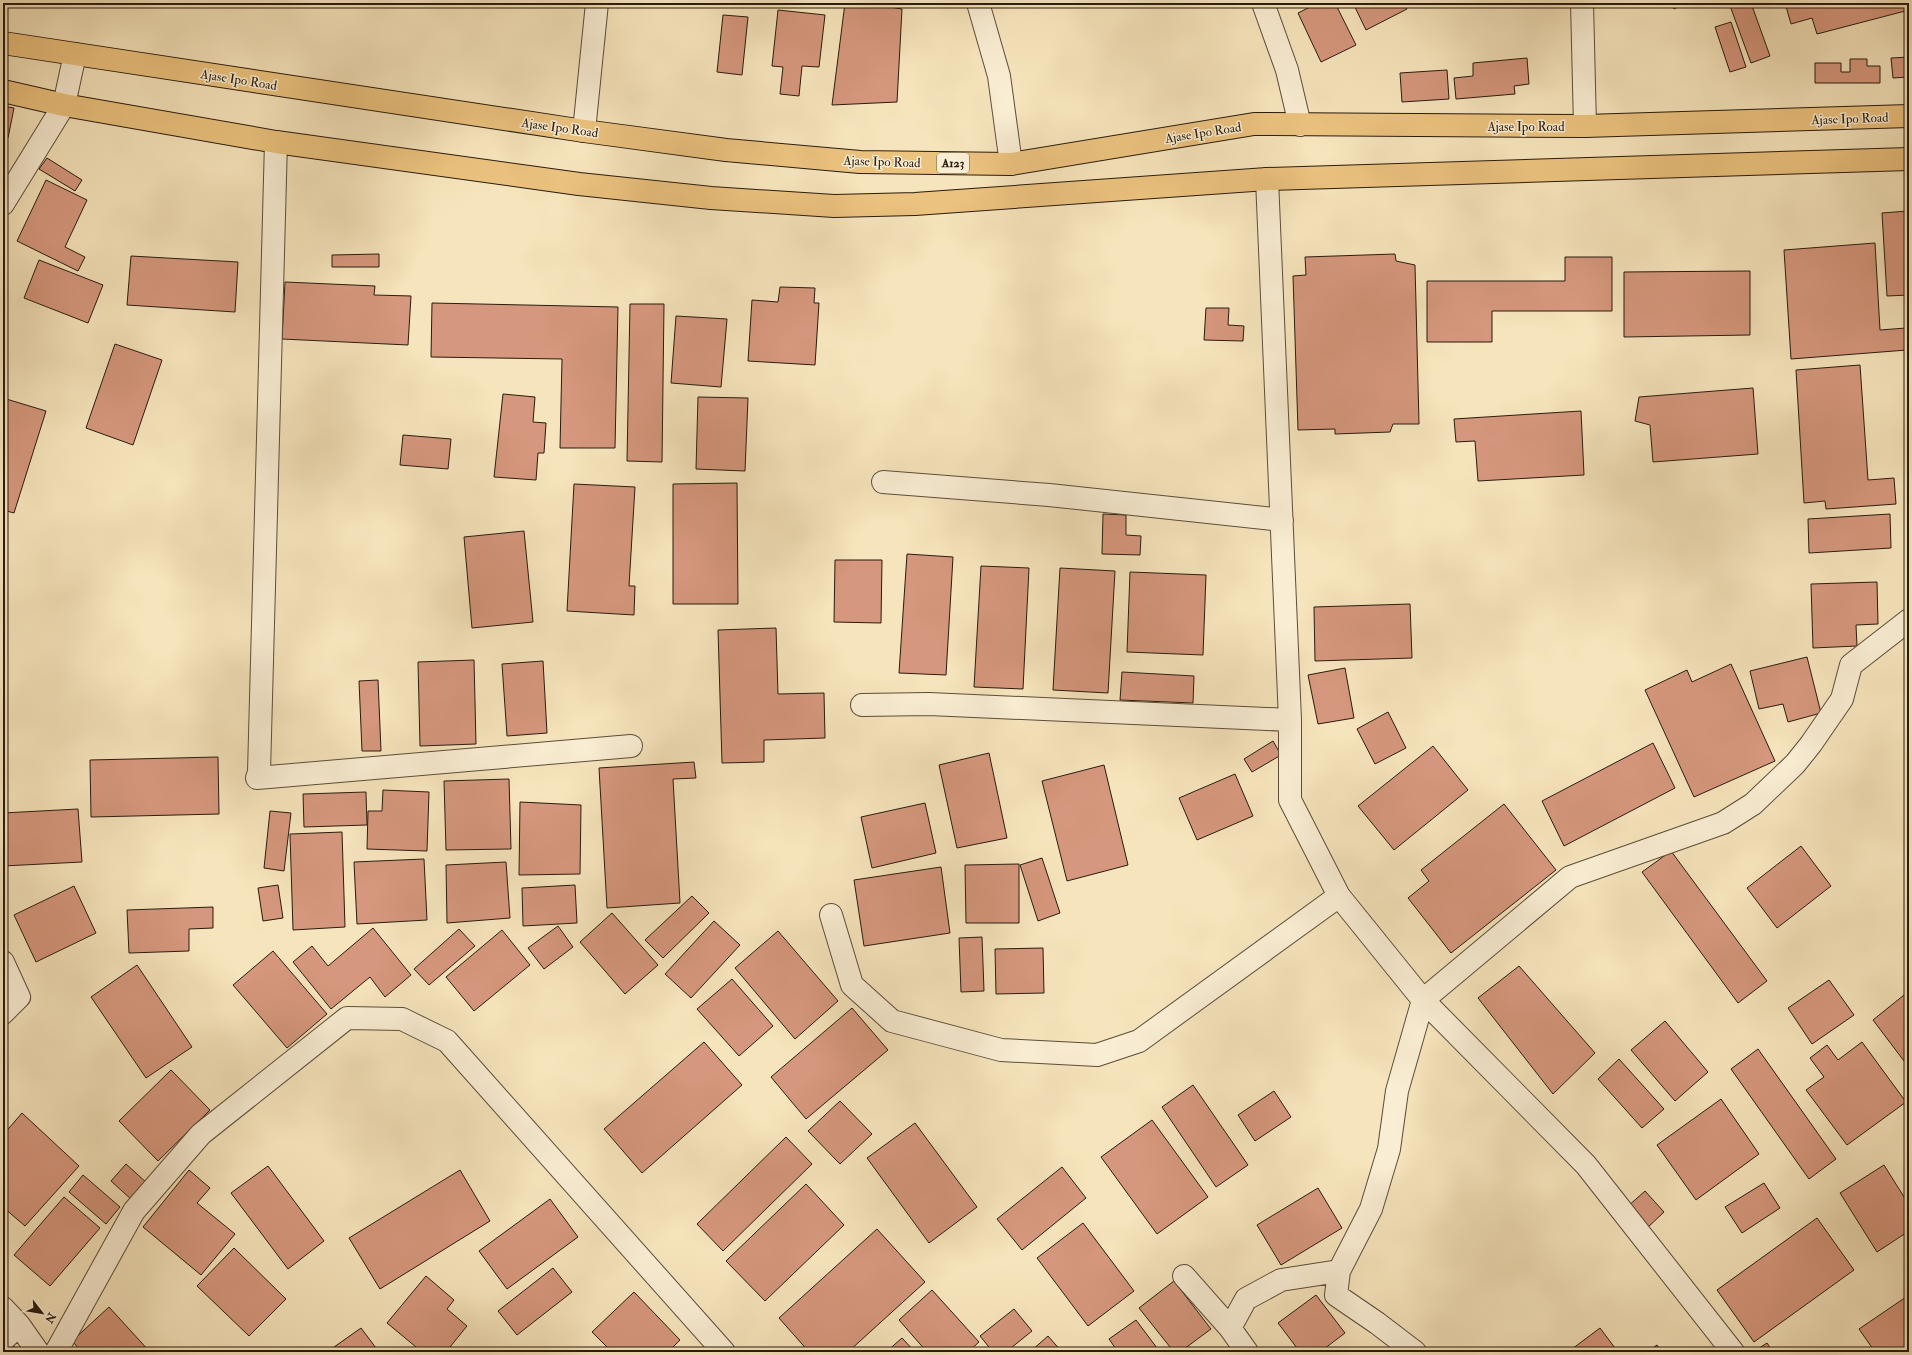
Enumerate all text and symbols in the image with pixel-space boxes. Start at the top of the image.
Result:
street label: Ajase Ipo Road [198,66,279,95]
street label: Ajase Ipo Road [1810,110,1890,129]
street label: Ajase Ipo Road [519,115,600,142]
street label: Ajase Ipo Road [1163,119,1243,148]
street label: Ajase Ipo Road [1486,119,1565,136]
street label: Ajase Ipo Road [842,153,921,172]
road number: A123 [937,153,969,173]
north arrow [22,1293,62,1333]
text: N [41,1309,59,1326]

